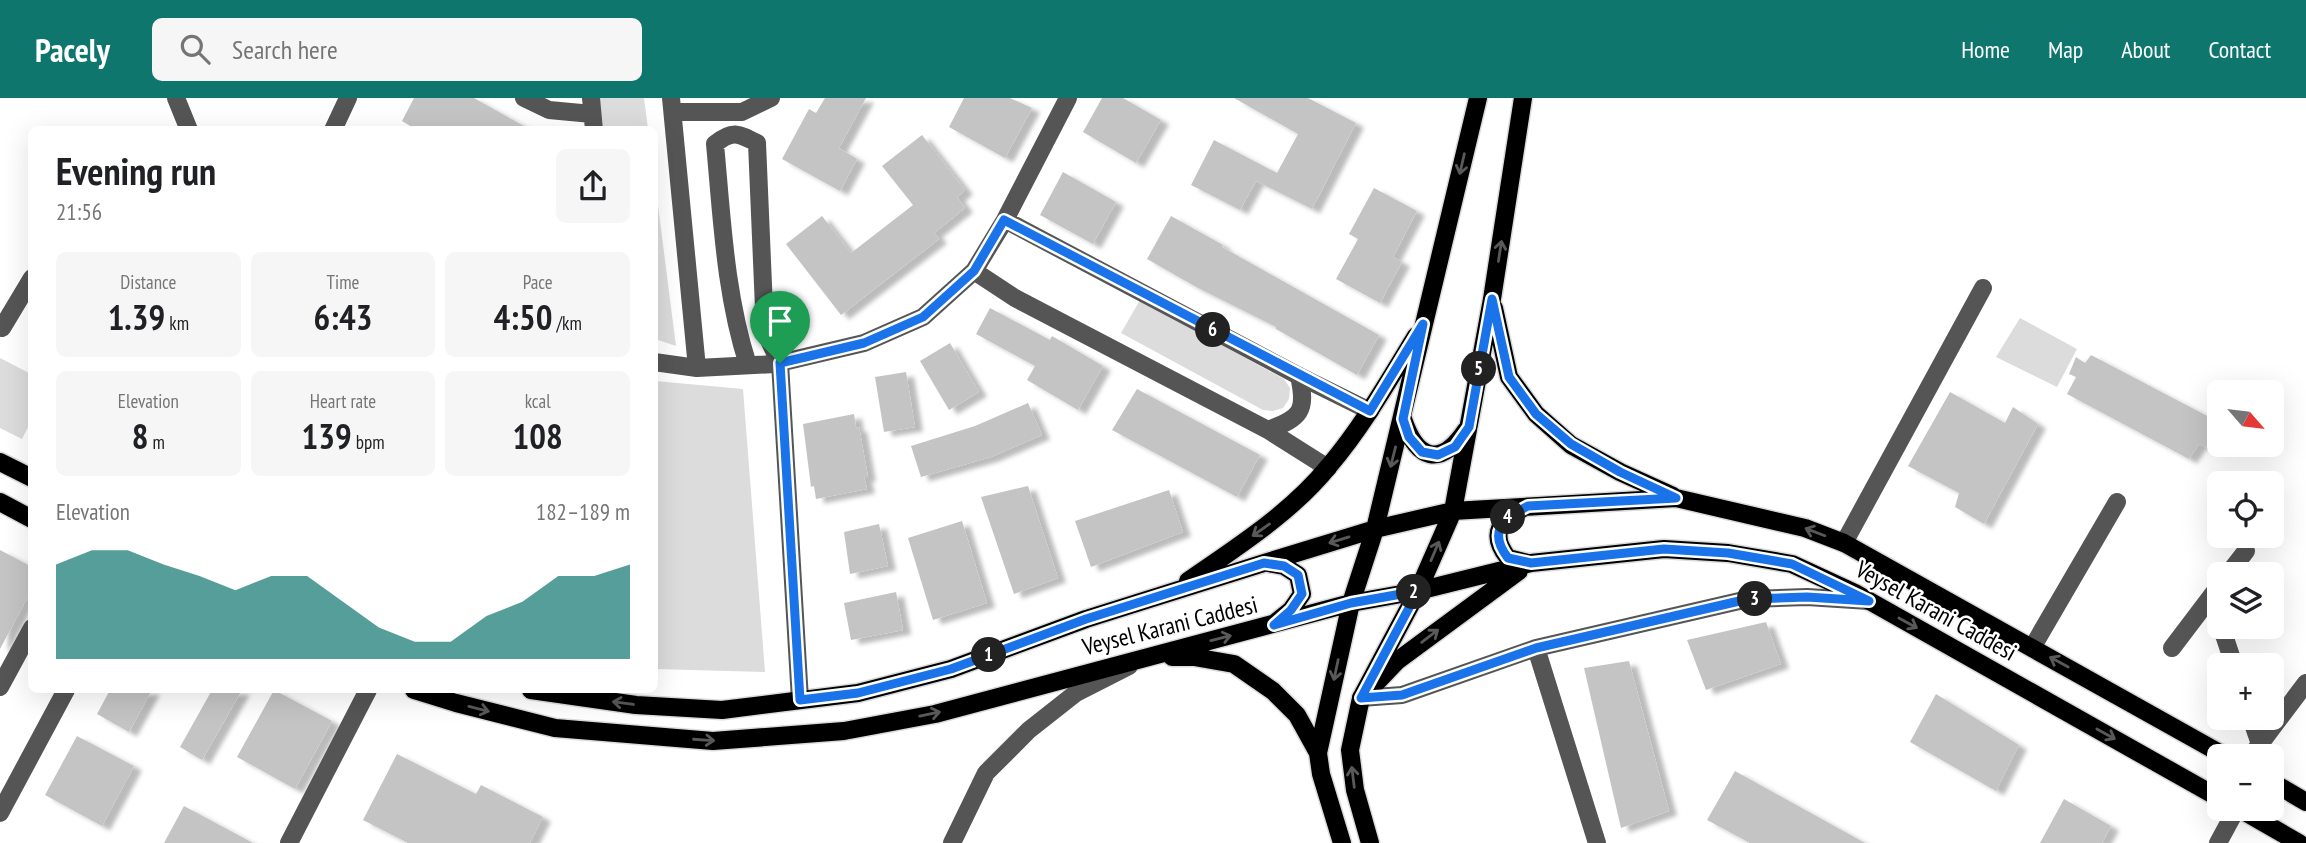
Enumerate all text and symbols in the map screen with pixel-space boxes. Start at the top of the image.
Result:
search box [152,18,642,81]
text: Pacely [35,28,110,71]
icon: search [176,30,214,68]
text: Search here [232,33,338,66]
text: Home [1961,34,2010,65]
text: Map [2048,34,2083,65]
text: About [2121,34,2170,65]
text: Contact [2208,34,2271,65]
text: Evening run [56,146,216,195]
button: share [556,149,630,223]
one-way arrow [1455,152,1468,175]
text: 21:56 [56,197,102,226]
one-way arrow [1494,240,1507,263]
text: Distance [120,270,176,294]
text: Time [327,270,359,294]
text: Pace [523,270,553,294]
pin [750,291,810,363]
text: 1.39 [108,294,165,340]
text: 6:43 [314,294,372,340]
text: 4:50 [493,294,552,340]
icon: arrive [761,302,799,340]
text: km [165,311,189,335]
text: /km [552,311,582,335]
pin: 6 [1196,313,1230,348]
text: 6 [1208,317,1217,341]
pin: 5 [1462,352,1496,386]
text: 5 [1474,356,1483,380]
north arrow [2207,380,2284,457]
map controls [2207,380,2284,821]
text: Elevation [118,389,179,413]
text: Heart rate [310,389,376,413]
text: kcal [525,389,551,413]
text: 8 [132,413,148,459]
text: 139 [301,413,352,459]
text: 108 [513,413,563,459]
text: m [148,430,165,454]
text: bpm [352,430,385,454]
one-way arrow [1386,446,1399,468]
button: locate [2207,471,2284,548]
text: Elevation [56,497,130,526]
text: 182–189 m [536,497,630,526]
pin: 4 [1490,500,1526,534]
text: 4 [1503,504,1512,528]
one-way arrow [1252,523,1271,537]
one-way arrow [1805,524,1827,537]
one-way arrow [1329,535,1351,547]
one-way arrow [1430,541,1443,562]
street label: Veysel Karani Caddesi [1849,553,2022,668]
button: layers [2207,562,2284,639]
pin: 2 [1396,574,1432,610]
text: 2 [1409,579,1418,603]
pin: 3 [1738,582,1772,616]
text: 3 [1750,586,1759,610]
street label: Veysel Karani Caddesi [1078,589,1261,662]
one-way arrow [1898,616,1918,630]
one-way arrow [1420,628,1439,643]
one-way arrow [1209,631,1232,644]
pin: 1 [972,638,1006,672]
text: 1 [984,642,993,666]
button: + [2207,653,2284,730]
one-way arrow [2049,655,2069,669]
one-way arrow [1329,658,1343,681]
one-way arrow [612,697,634,710]
one-way arrow [467,703,490,716]
one-way arrow [918,707,941,721]
one-way arrow [2096,727,2116,741]
one-way arrow [692,734,715,747]
button: − [2207,744,2284,821]
one-way arrow [1347,766,1360,789]

